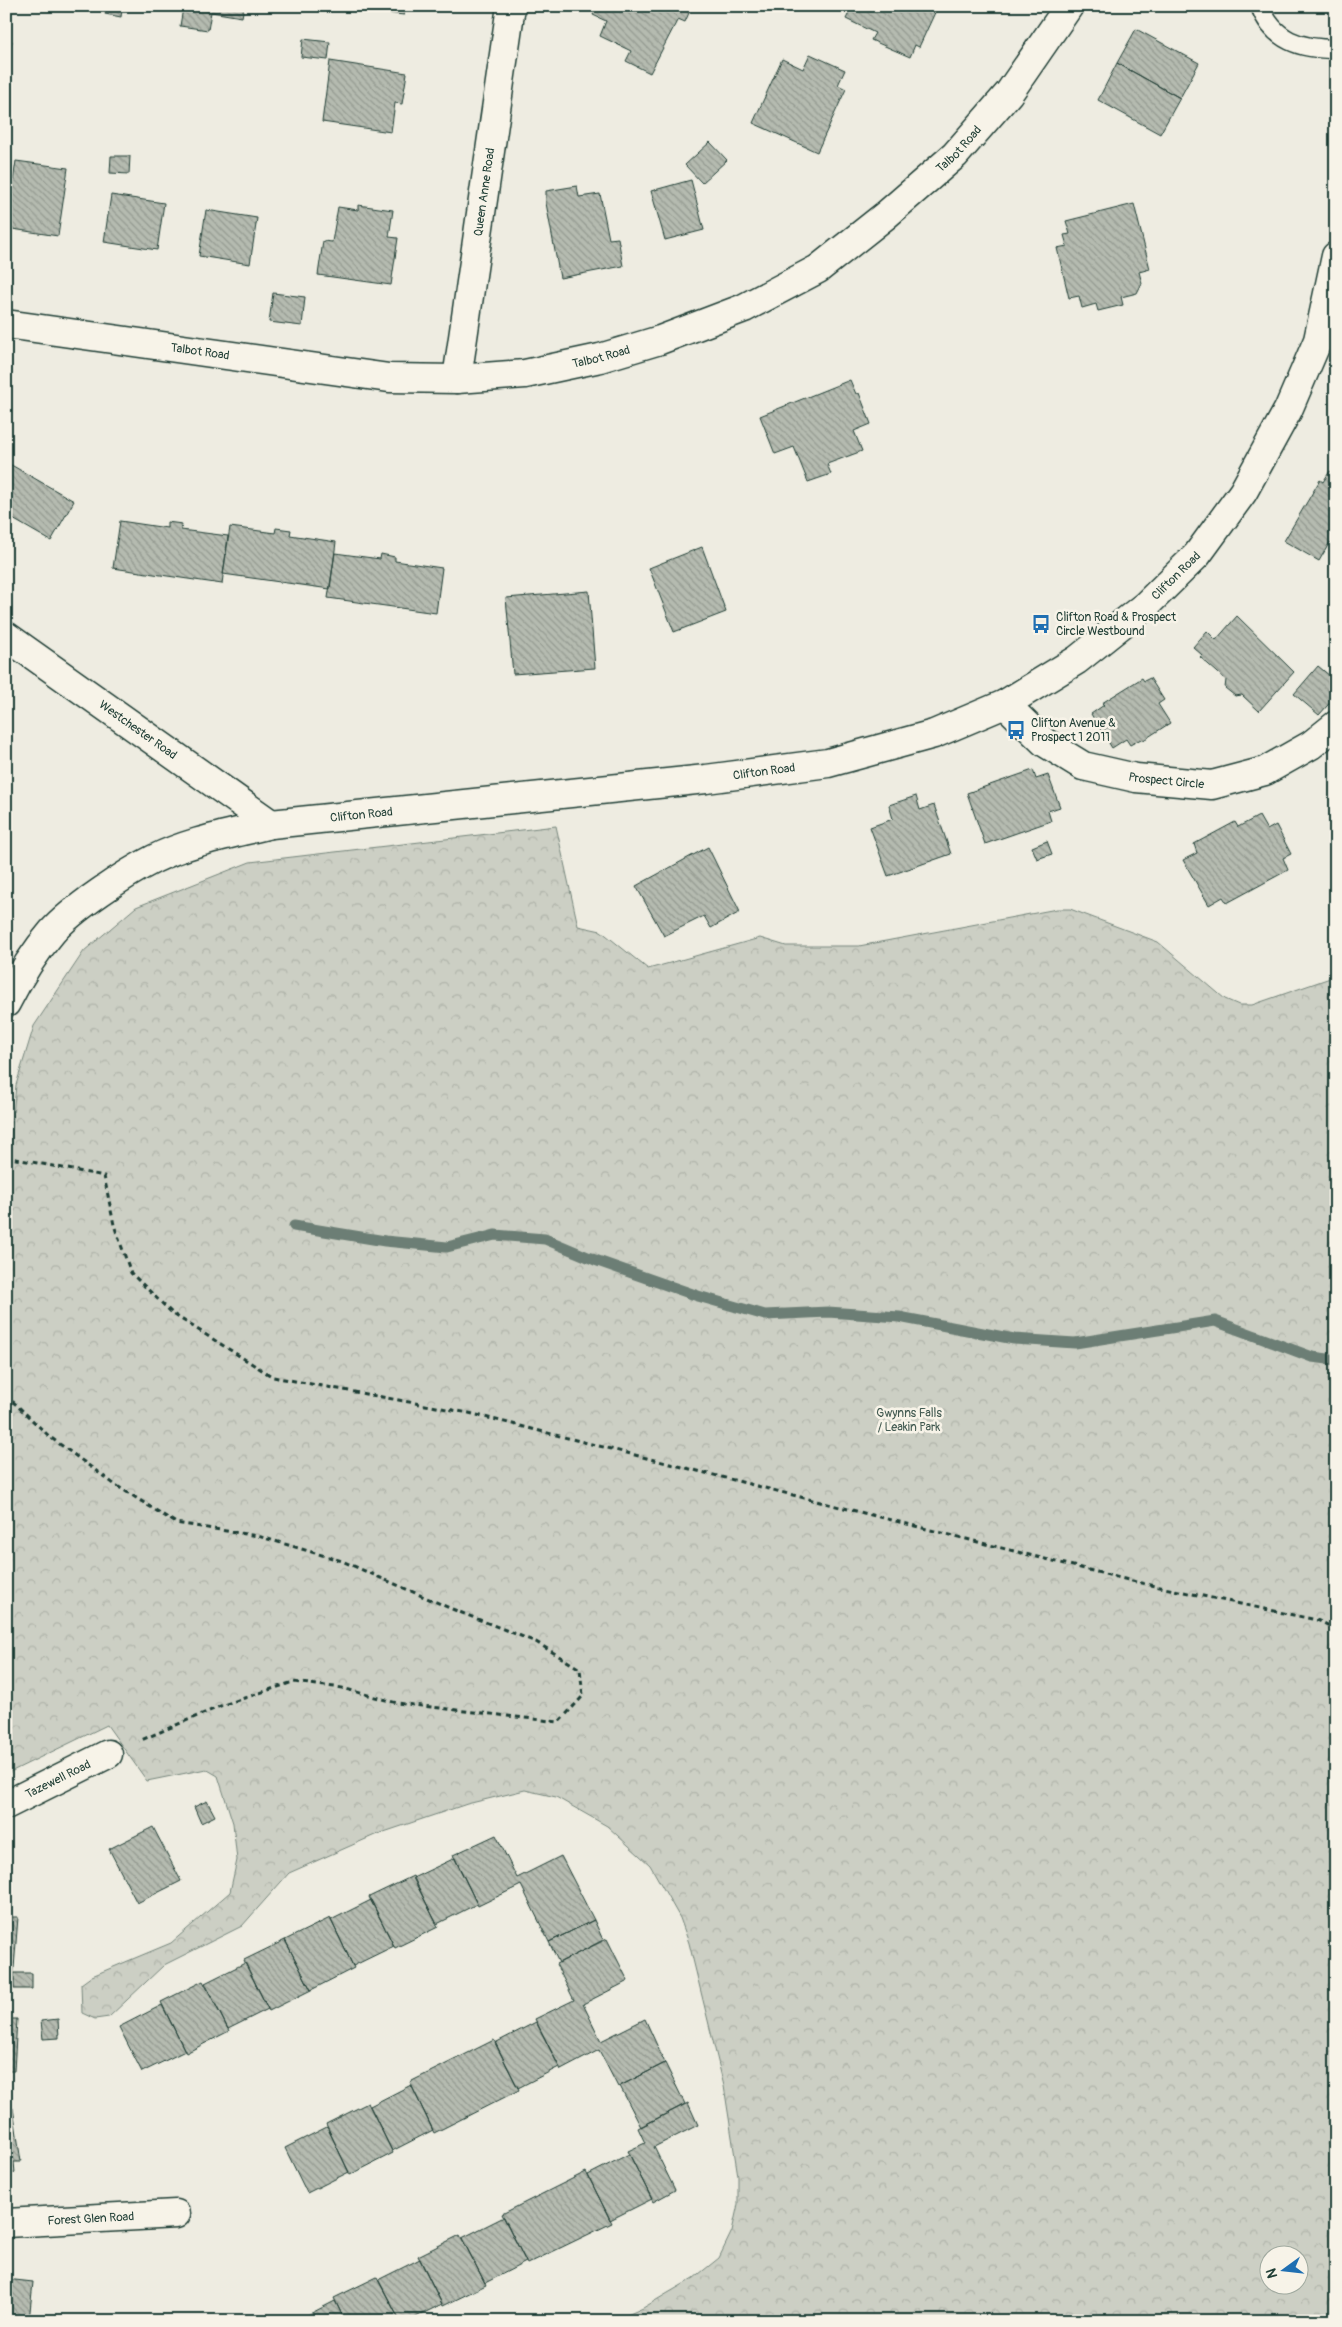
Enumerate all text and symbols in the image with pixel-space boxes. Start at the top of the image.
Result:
street label: Talbot Road [933,123,985,176]
street label: Queen Anne Road [470,147,498,237]
street label: Talbot Road [170,340,231,363]
street label: Talbot Road [571,342,632,371]
street label: Clifton Road [1148,548,1204,603]
place label: Clifton Road & Prospect Circle Westbound [1056,610,1176,639]
bus stop icon: Clifton Road & Prospect Circle Westbound [1030,613,1052,635]
street label: Westchester Road [96,697,180,763]
place label: Clifton Avenue & Prospect 1 2011 [1031,716,1116,745]
bus stop icon: Clifton Avenue & Prospect 1 2011 [1005,719,1027,741]
street label: Clifton Road [732,760,796,783]
street label: Prospect Circle [1127,769,1205,792]
street label: Clifton Road [329,804,393,825]
park label: Gwynns Falls / Leakin Park [876,1406,942,1435]
street label: Tazewell Road [23,1756,93,1802]
street label: Forest Glen Road [47,2209,135,2228]
north arrow [1260,2244,1310,2294]
text: N [1262,2266,1281,2280]

